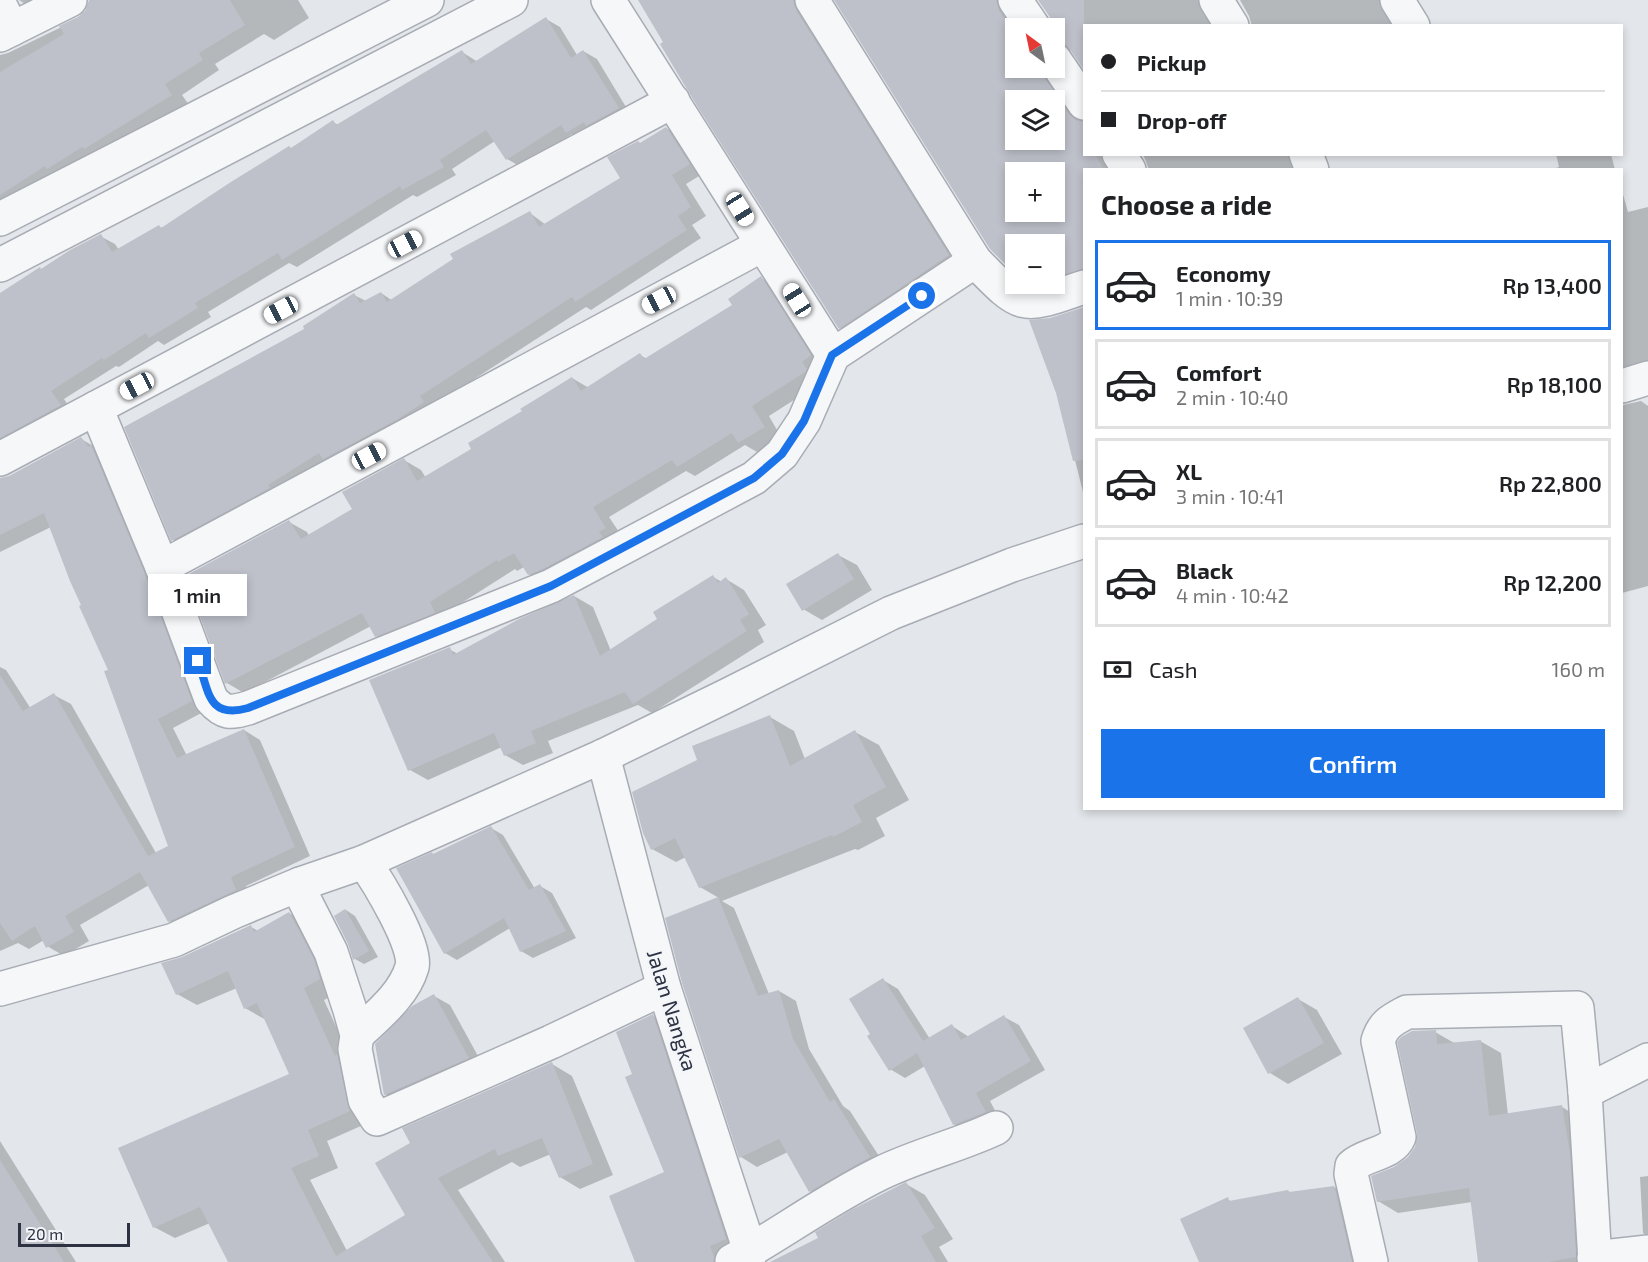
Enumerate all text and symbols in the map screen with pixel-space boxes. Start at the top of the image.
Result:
north arrow [1005,18,1065,78]
map controls [1005,18,1065,294]
text: Pickup [1137,49,1206,75]
button: layers [1005,90,1065,150]
text: Drop-off [1137,107,1226,133]
button: + [1005,162,1065,222]
text: Choose a ride [1101,188,1272,220]
car [723,189,757,229]
car [385,228,425,260]
button: − [1005,234,1065,294]
icon: car [1104,258,1158,312]
text: Economy [1176,260,1271,286]
text: Rp 13,400 [1503,272,1602,298]
car [780,280,814,320]
route start [908,282,935,309]
car [639,284,679,316]
text: 1 min · 10:39 [1176,286,1283,310]
car [261,294,301,326]
icon: car [1104,357,1158,411]
text: Comfort [1176,359,1261,385]
car [117,370,157,402]
text: Rp 18,100 [1507,371,1602,397]
text: 2 min · 10:40 [1176,385,1289,409]
car [349,440,389,472]
icon: car [1104,456,1158,510]
text: XL [1176,458,1202,484]
text: Rp 22,800 [1499,470,1602,496]
text: 3 min · 10:41 [1176,484,1284,508]
icon: car [1104,555,1158,609]
text: Black [1176,557,1233,583]
text: Rp 12,200 [1503,569,1602,595]
callout: 1 min [148,574,248,616]
text: 1 min [174,583,221,607]
text: 4 min · 10:42 [1176,583,1289,607]
route end [184,647,211,674]
icon: cash [1101,653,1134,686]
text: Cash [1149,656,1198,682]
text: 160 m [1552,657,1605,681]
button: Confirm [1101,729,1605,798]
street label: Jalan Nangka [643,946,703,1074]
scale bar [18,1220,130,1248]
text: 20 m [27,1224,63,1243]

